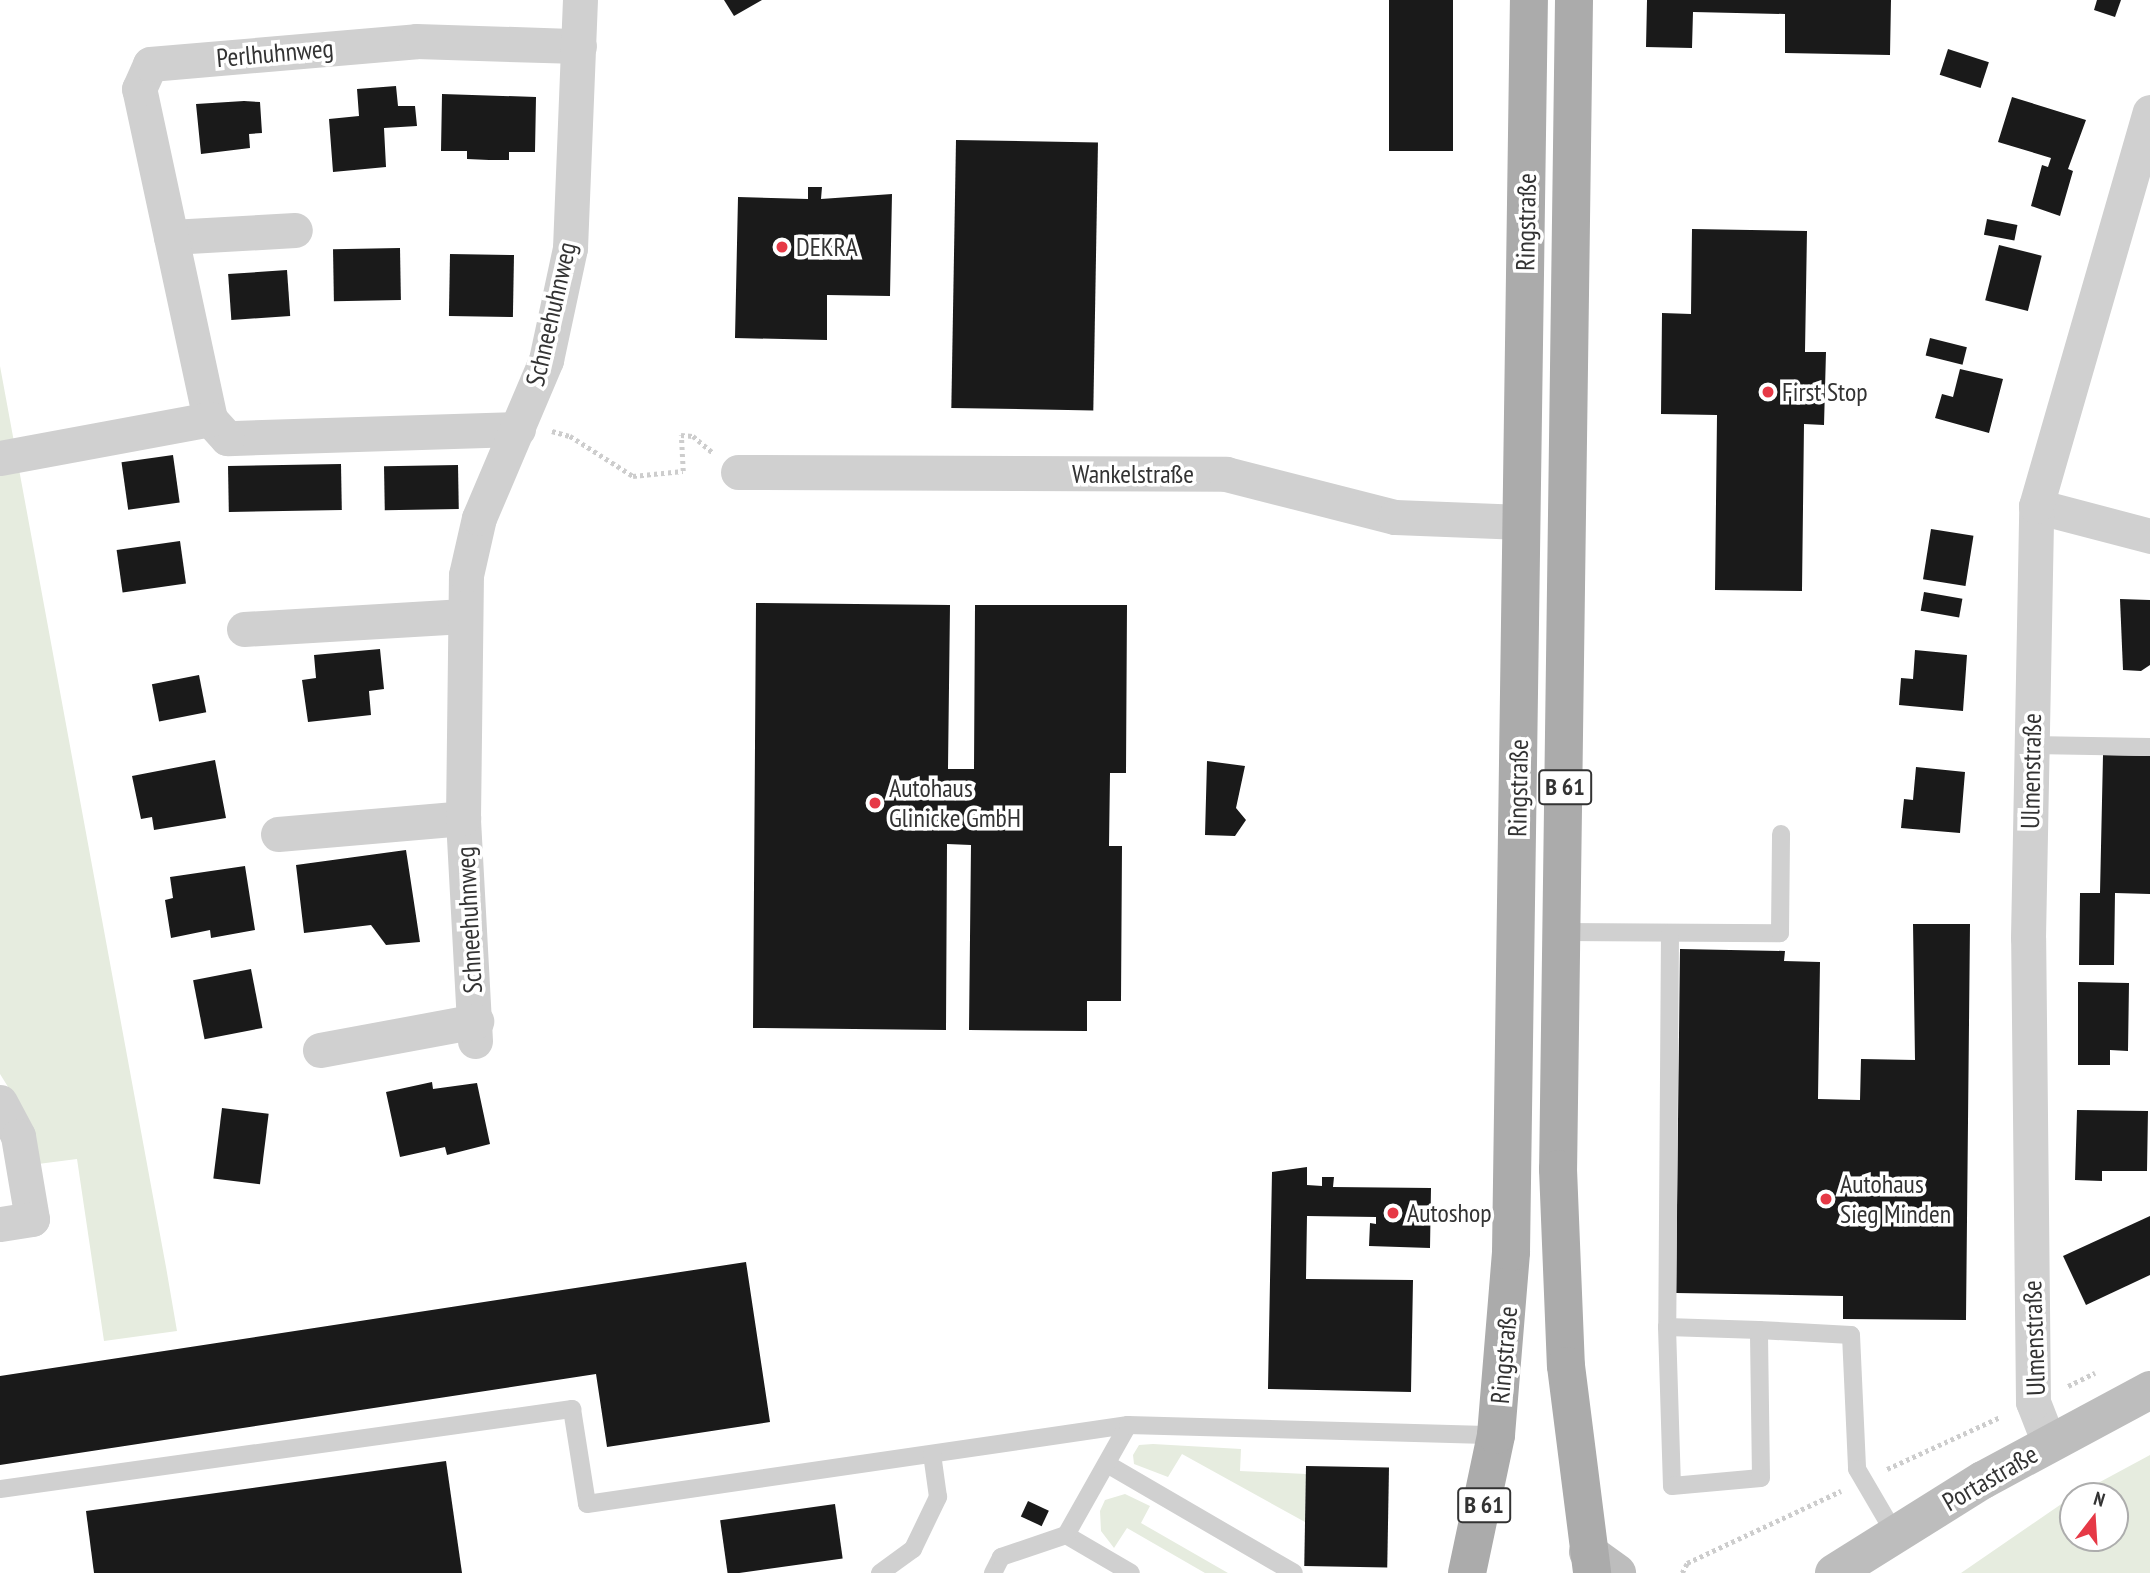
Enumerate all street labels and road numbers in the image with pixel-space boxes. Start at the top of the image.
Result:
street label: Perlhuhnweg [215,32,335,74]
street label: Ringstraße [1510,173,1542,271]
street label: Schneehuhnweg [519,239,583,389]
street label: Wankelstraße [1072,458,1194,490]
street label: Ulmenstraße [2014,713,2048,829]
street label: Ringstraße [1502,739,1534,837]
road number: B 61 [1537,766,1593,808]
street label: Schneehuhnweg [450,846,488,994]
street label: Ulmenstraße [2016,1280,2052,1396]
street label: Ringstraße [1484,1305,1524,1405]
street label: Portastraße [1937,1438,2043,1518]
road number: B 61 [1456,1484,1512,1526]

